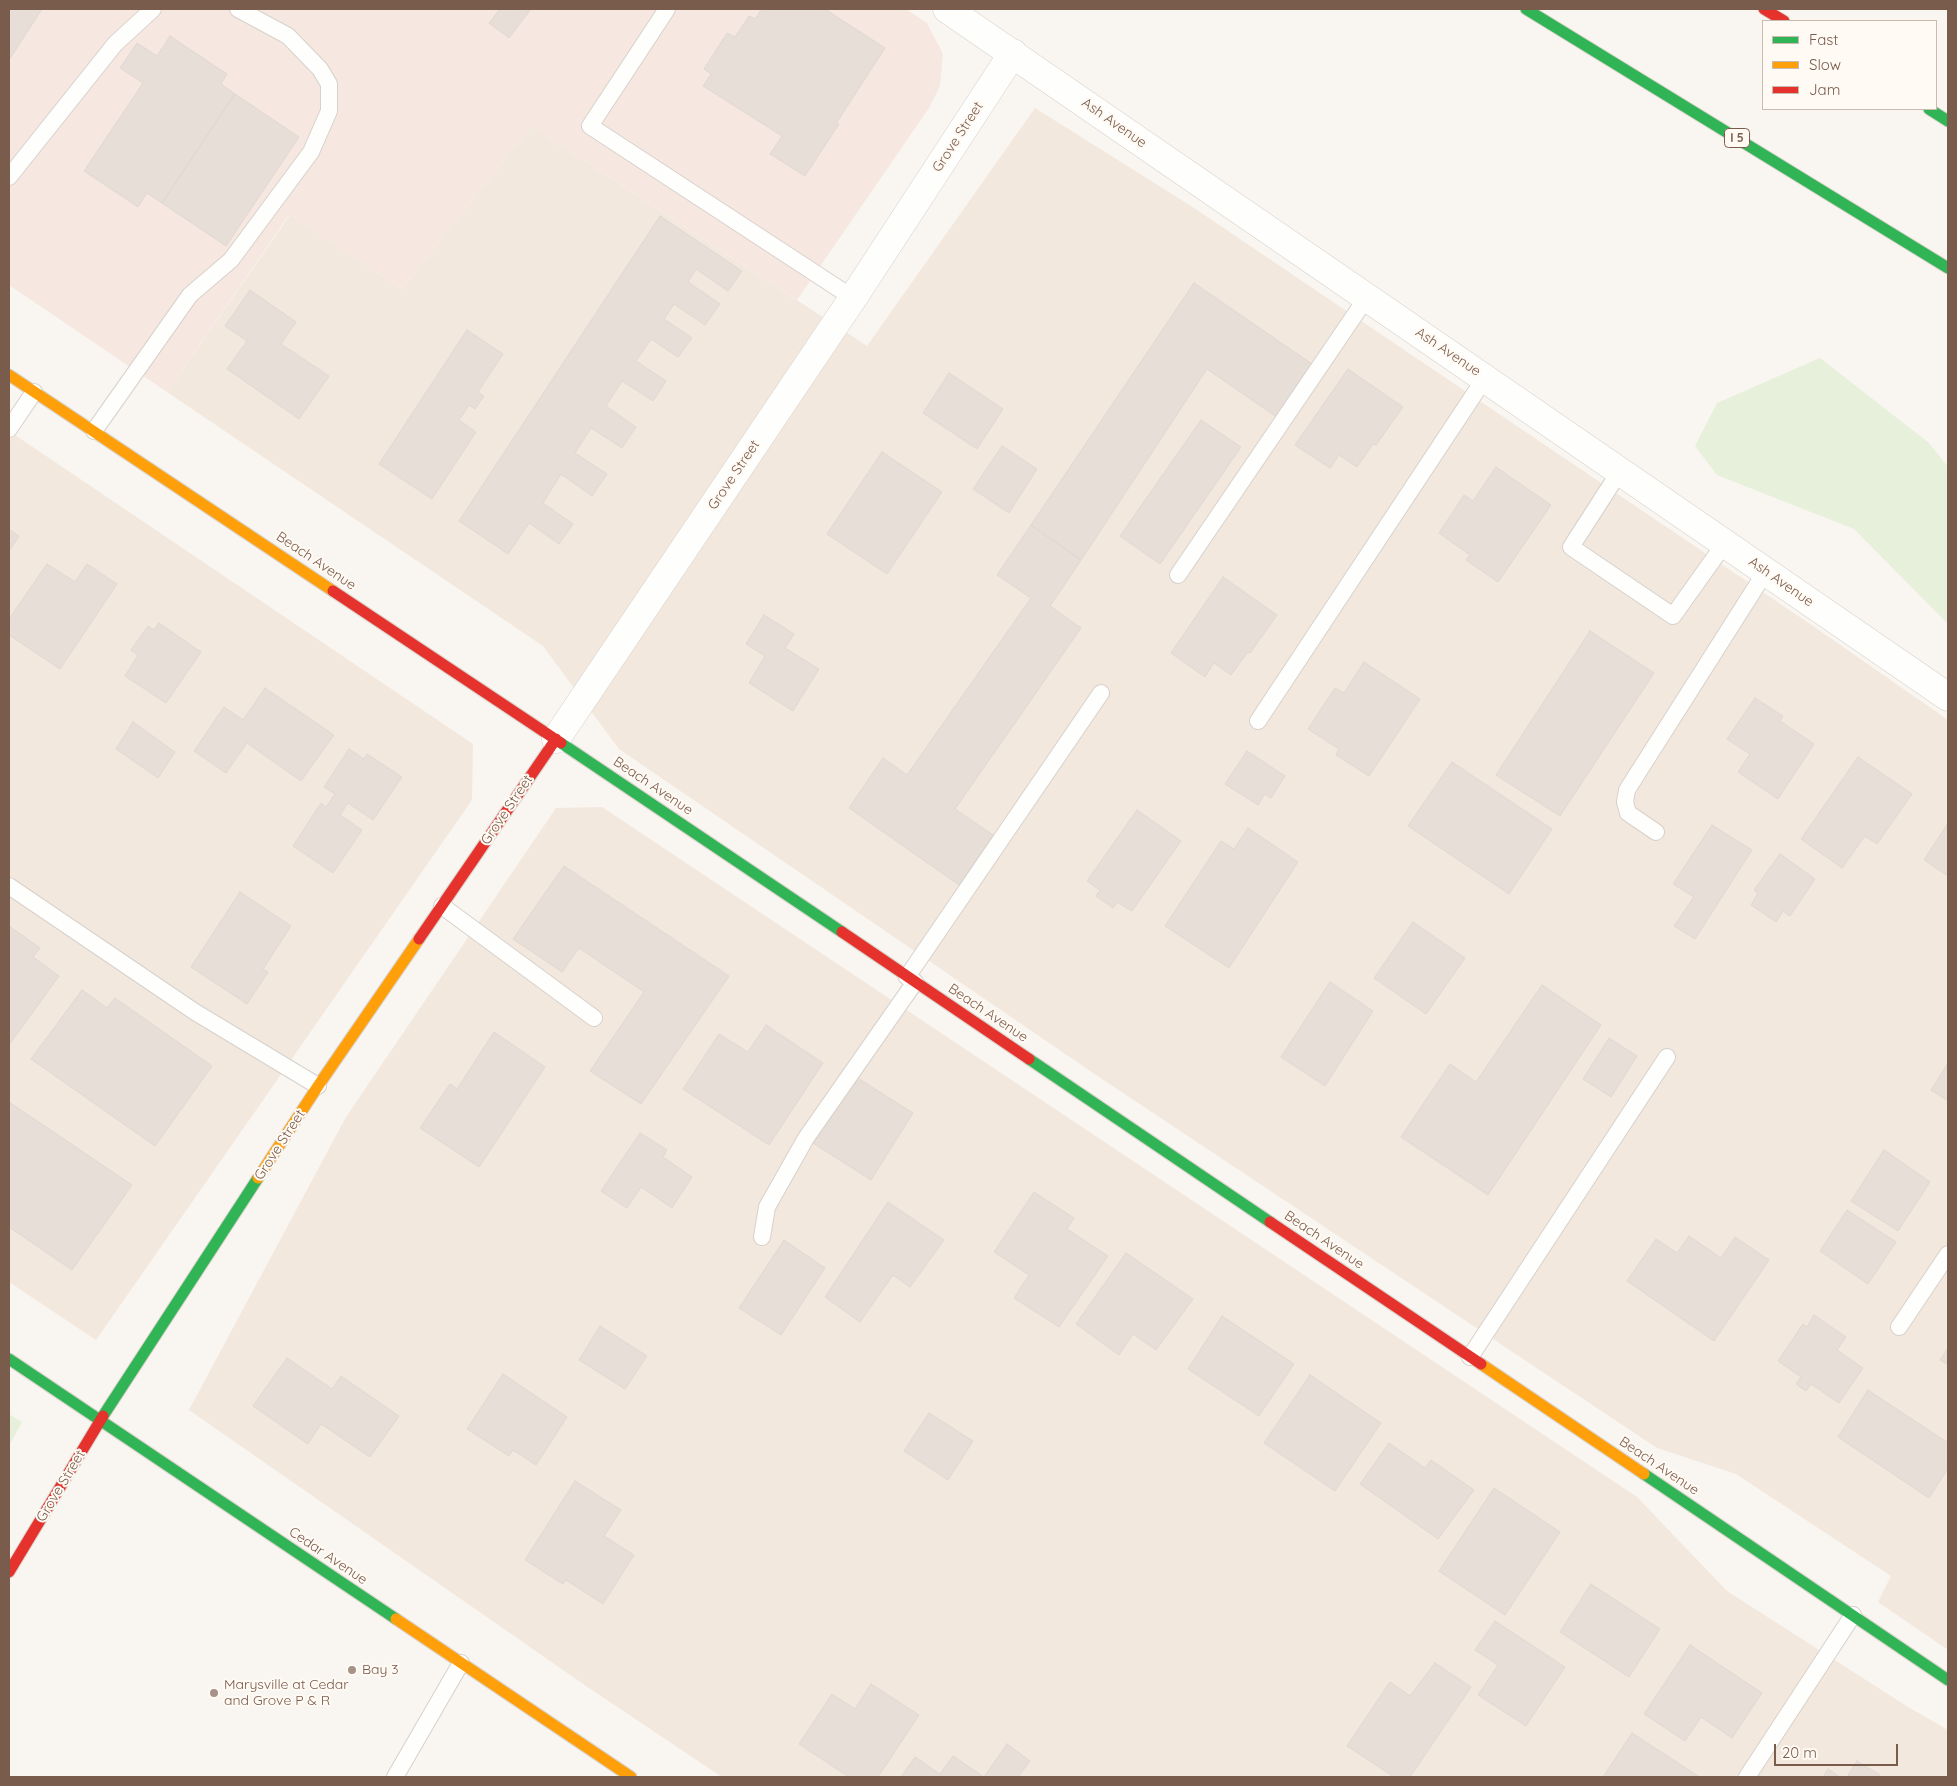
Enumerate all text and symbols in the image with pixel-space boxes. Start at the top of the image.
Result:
legend [1762,20,1937,110]
text: Fast [1809,30,1838,49]
text: Slow [1809,55,1841,74]
text: Jam [1809,80,1840,99]
street label: Ash Avenue [1078,95,1150,151]
street label: Grove Street [929,99,987,175]
road number: I 5 [1724,128,1750,148]
street label: Ash Avenue [1412,324,1484,380]
street label: Grove Street [705,437,763,513]
street label: Beach Avenue [273,528,359,594]
street label: Ash Avenue [1745,554,1817,610]
street label: Beach Avenue [610,753,696,819]
street label: Grove Street [478,772,536,848]
street label: Beach Avenue [945,980,1031,1046]
street label: Grove Street [251,1107,309,1183]
street label: Beach Avenue [1281,1207,1367,1273]
street label: Beach Avenue [1616,1433,1702,1499]
street label: Grove Street [33,1447,89,1525]
street label: Cedar Avenue [286,1524,370,1588]
place label: Bay 3 [362,1662,399,1678]
marker: Bay 3 [346,1664,358,1676]
place label: Marysville at Cedar and Grove P & R [224,1677,349,1710]
marker: Marysville at Cedar and Grove P & R [208,1687,220,1699]
scale bar [1777,1734,1901,1766]
text: 20 m [1782,1743,1817,1762]

